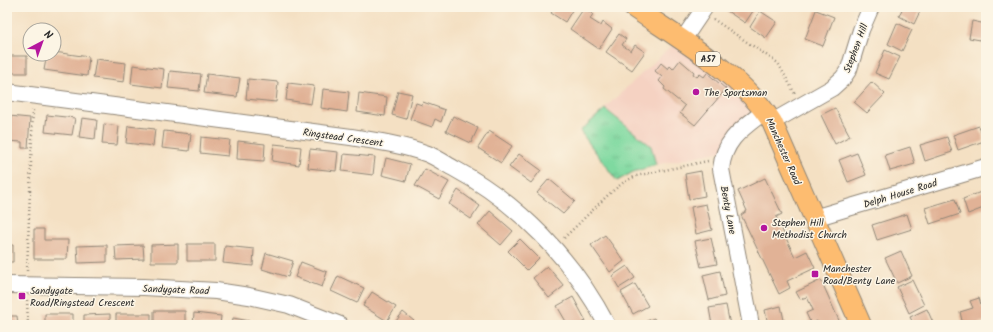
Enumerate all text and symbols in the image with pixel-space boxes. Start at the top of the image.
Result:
street label: Stephen Hill [839,21,873,75]
north arrow [22,22,62,62]
text: N [39,26,56,44]
road number: A57 [696,52,720,66]
place label: The Sportsman [704,85,767,101]
marker: The Sportsman [691,87,701,97]
street label: Manchester Road [761,115,805,189]
street label: Ringstead Crescent [302,124,384,152]
street label: Delph House Road [861,175,940,213]
street label: Benty Lane [716,185,741,236]
place label: Stephen Hill Methodist Church [772,215,847,243]
marker: Stephen Hill Methodist Church [759,223,769,233]
place label: Manchester Road/Benty Lane [823,261,896,289]
marker: Manchester Road/Benty Lane [810,269,820,279]
street label: Sandygate Road [142,281,211,299]
place label: Sandygate Road/Ringstead Crescent [30,283,135,311]
marker: Sandygate Road/Ringstead Crescent [17,291,27,301]

